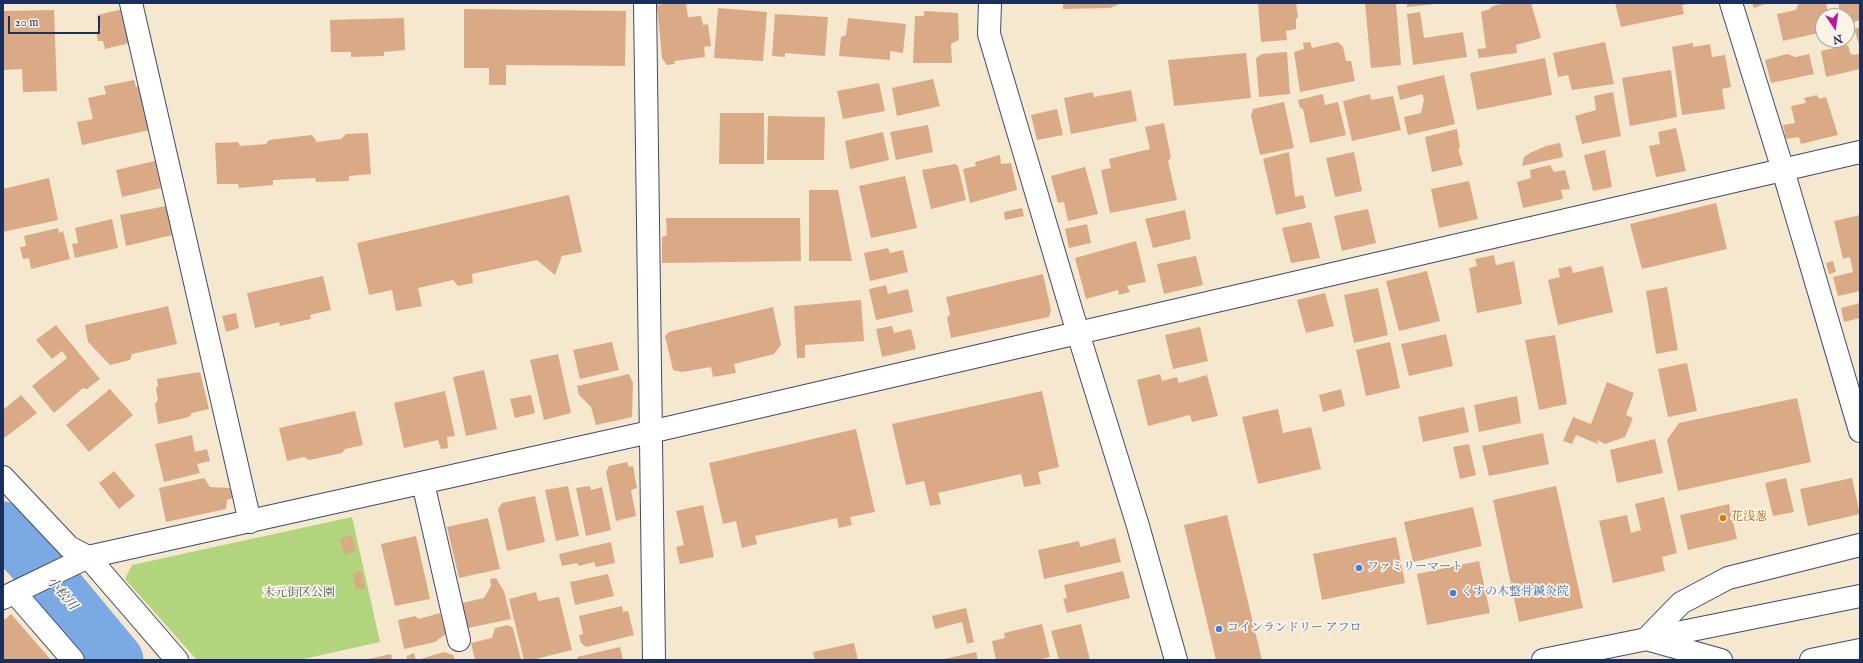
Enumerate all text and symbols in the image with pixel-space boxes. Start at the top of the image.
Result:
scale bar [10,8,102,34]
north arrow [1815,8,1855,48]
text: 20 m [15,15,38,30]
text: N [1831,31,1844,47]
place label: 花浅葱 [1731,511,1767,525]
marker: 花浅葱 [1718,513,1728,523]
place label: ファミリーマート [1367,561,1463,575]
marker: ファミリーマート [1354,563,1364,573]
water label: 小松川 [42,574,80,614]
place label: くすの木整骨鍼灸院 [1461,586,1569,600]
park label: 末元街区公園 [263,587,335,601]
marker: くすの木整骨鍼灸院 [1448,588,1458,598]
place label: コインランドリー アフロ [1227,622,1362,636]
marker: コインランドリー アフロ [1214,624,1224,634]

